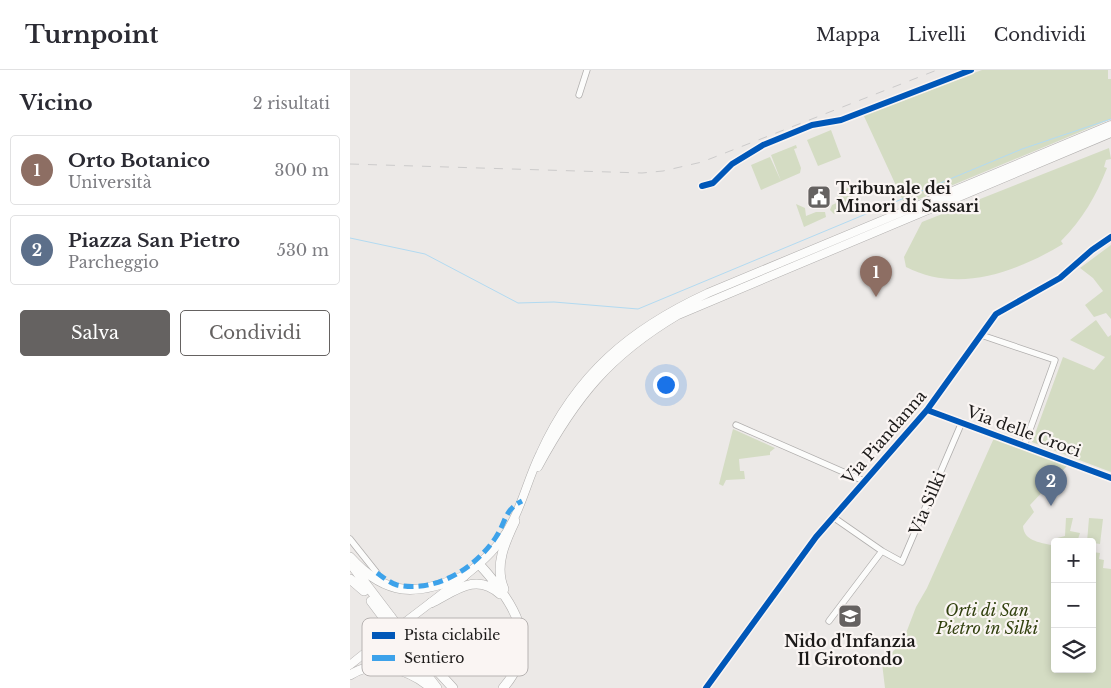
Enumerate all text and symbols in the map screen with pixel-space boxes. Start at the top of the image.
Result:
text: Turnpoint [25,20,158,49]
text: Mappa [816,24,880,46]
text: Livelli [908,24,966,46]
text: Condividi [994,24,1086,46]
text: Vicino [20,90,93,116]
text: 2 risultati [253,93,330,113]
text: Orto Botanico [68,149,210,172]
text: 1 [34,160,40,180]
text: 300 m [275,160,329,180]
text: Università [68,172,152,192]
place label: Tribunale dei Minori di Sassari [836,178,979,216]
public building icon: Tribunale dei Minori di Sassari [806,184,832,210]
text: Piazza San Pietro [68,229,240,252]
text: 2 [32,240,42,260]
text: 530 m [277,240,329,260]
text: Parcheggio [68,252,159,272]
pin: 1 [860,256,892,297]
button: Salva [20,310,170,356]
button: Condividi [180,310,330,356]
your location [653,372,679,398]
street label: Via Piandanna [837,386,930,489]
street label: Via delle Croci [963,401,1084,461]
pin: 2 [1035,465,1067,506]
street label: Via Silki [904,468,950,539]
map controls [1051,538,1096,673]
button: + [1051,538,1096,583]
button: − [1051,583,1096,628]
park label: Orti di San Pietro in Silki [935,600,1038,638]
school or university icon: Nido d'Infanzia Il Girotondo [837,603,863,629]
legend [362,618,528,676]
text: Pista ciclabile [404,626,500,644]
button: layers [1051,628,1096,673]
place label: Nido d'Infanzia Il Girotondo [784,631,916,669]
text: Sentiero [404,649,464,667]

